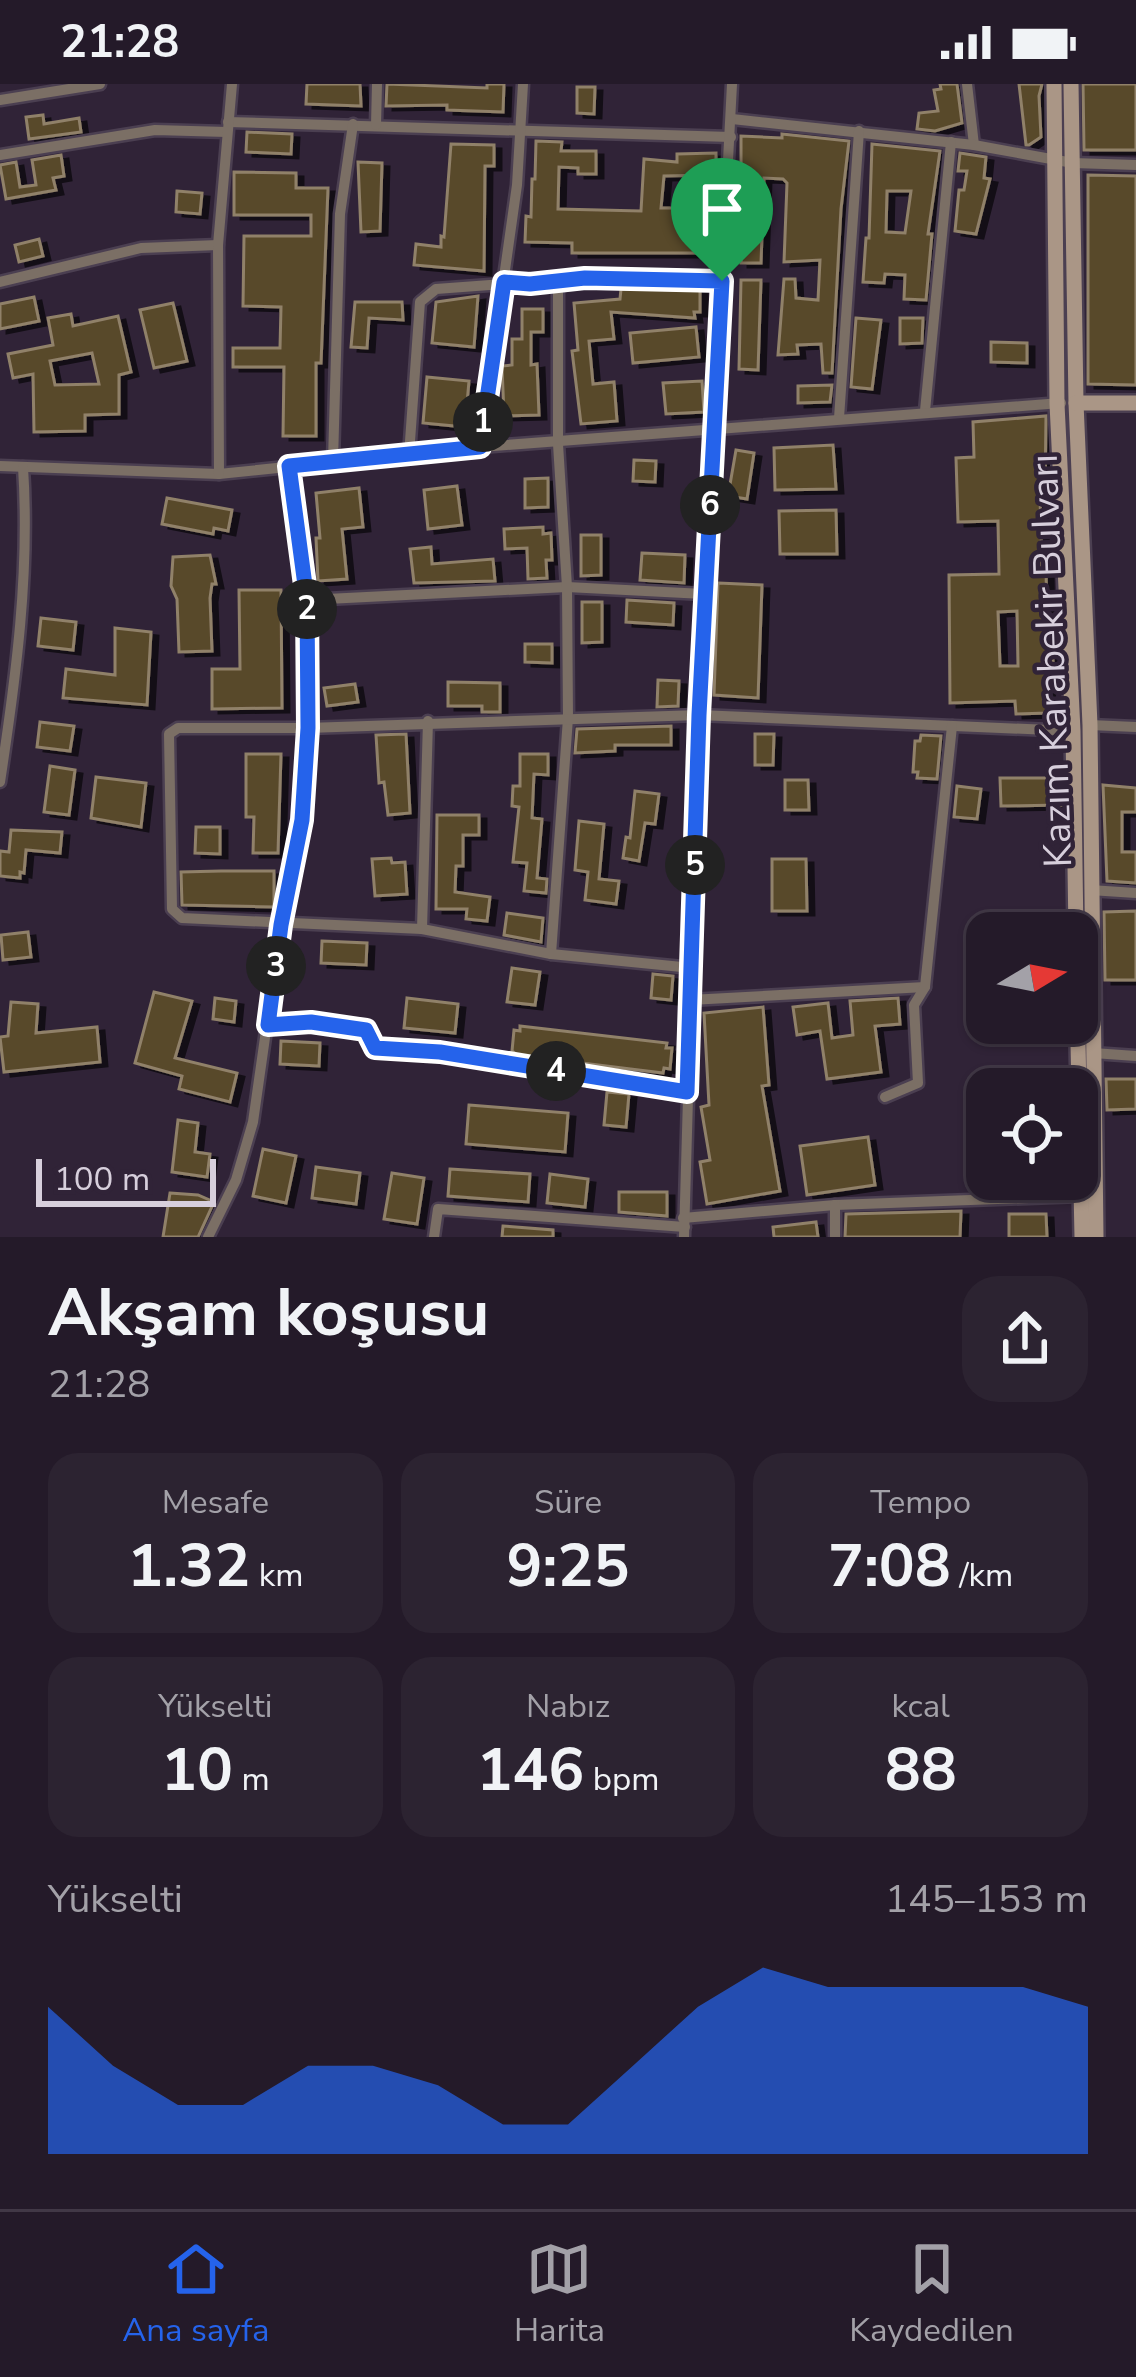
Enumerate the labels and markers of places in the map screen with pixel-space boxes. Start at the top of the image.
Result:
pin [671,158,773,281]
pin: 1 [453,392,513,452]
pin: 6 [680,475,740,535]
pin: 2 [277,579,337,639]
pin: 5 [665,835,725,895]
pin: 3 [246,936,306,996]
pin: 4 [526,1041,586,1101]

